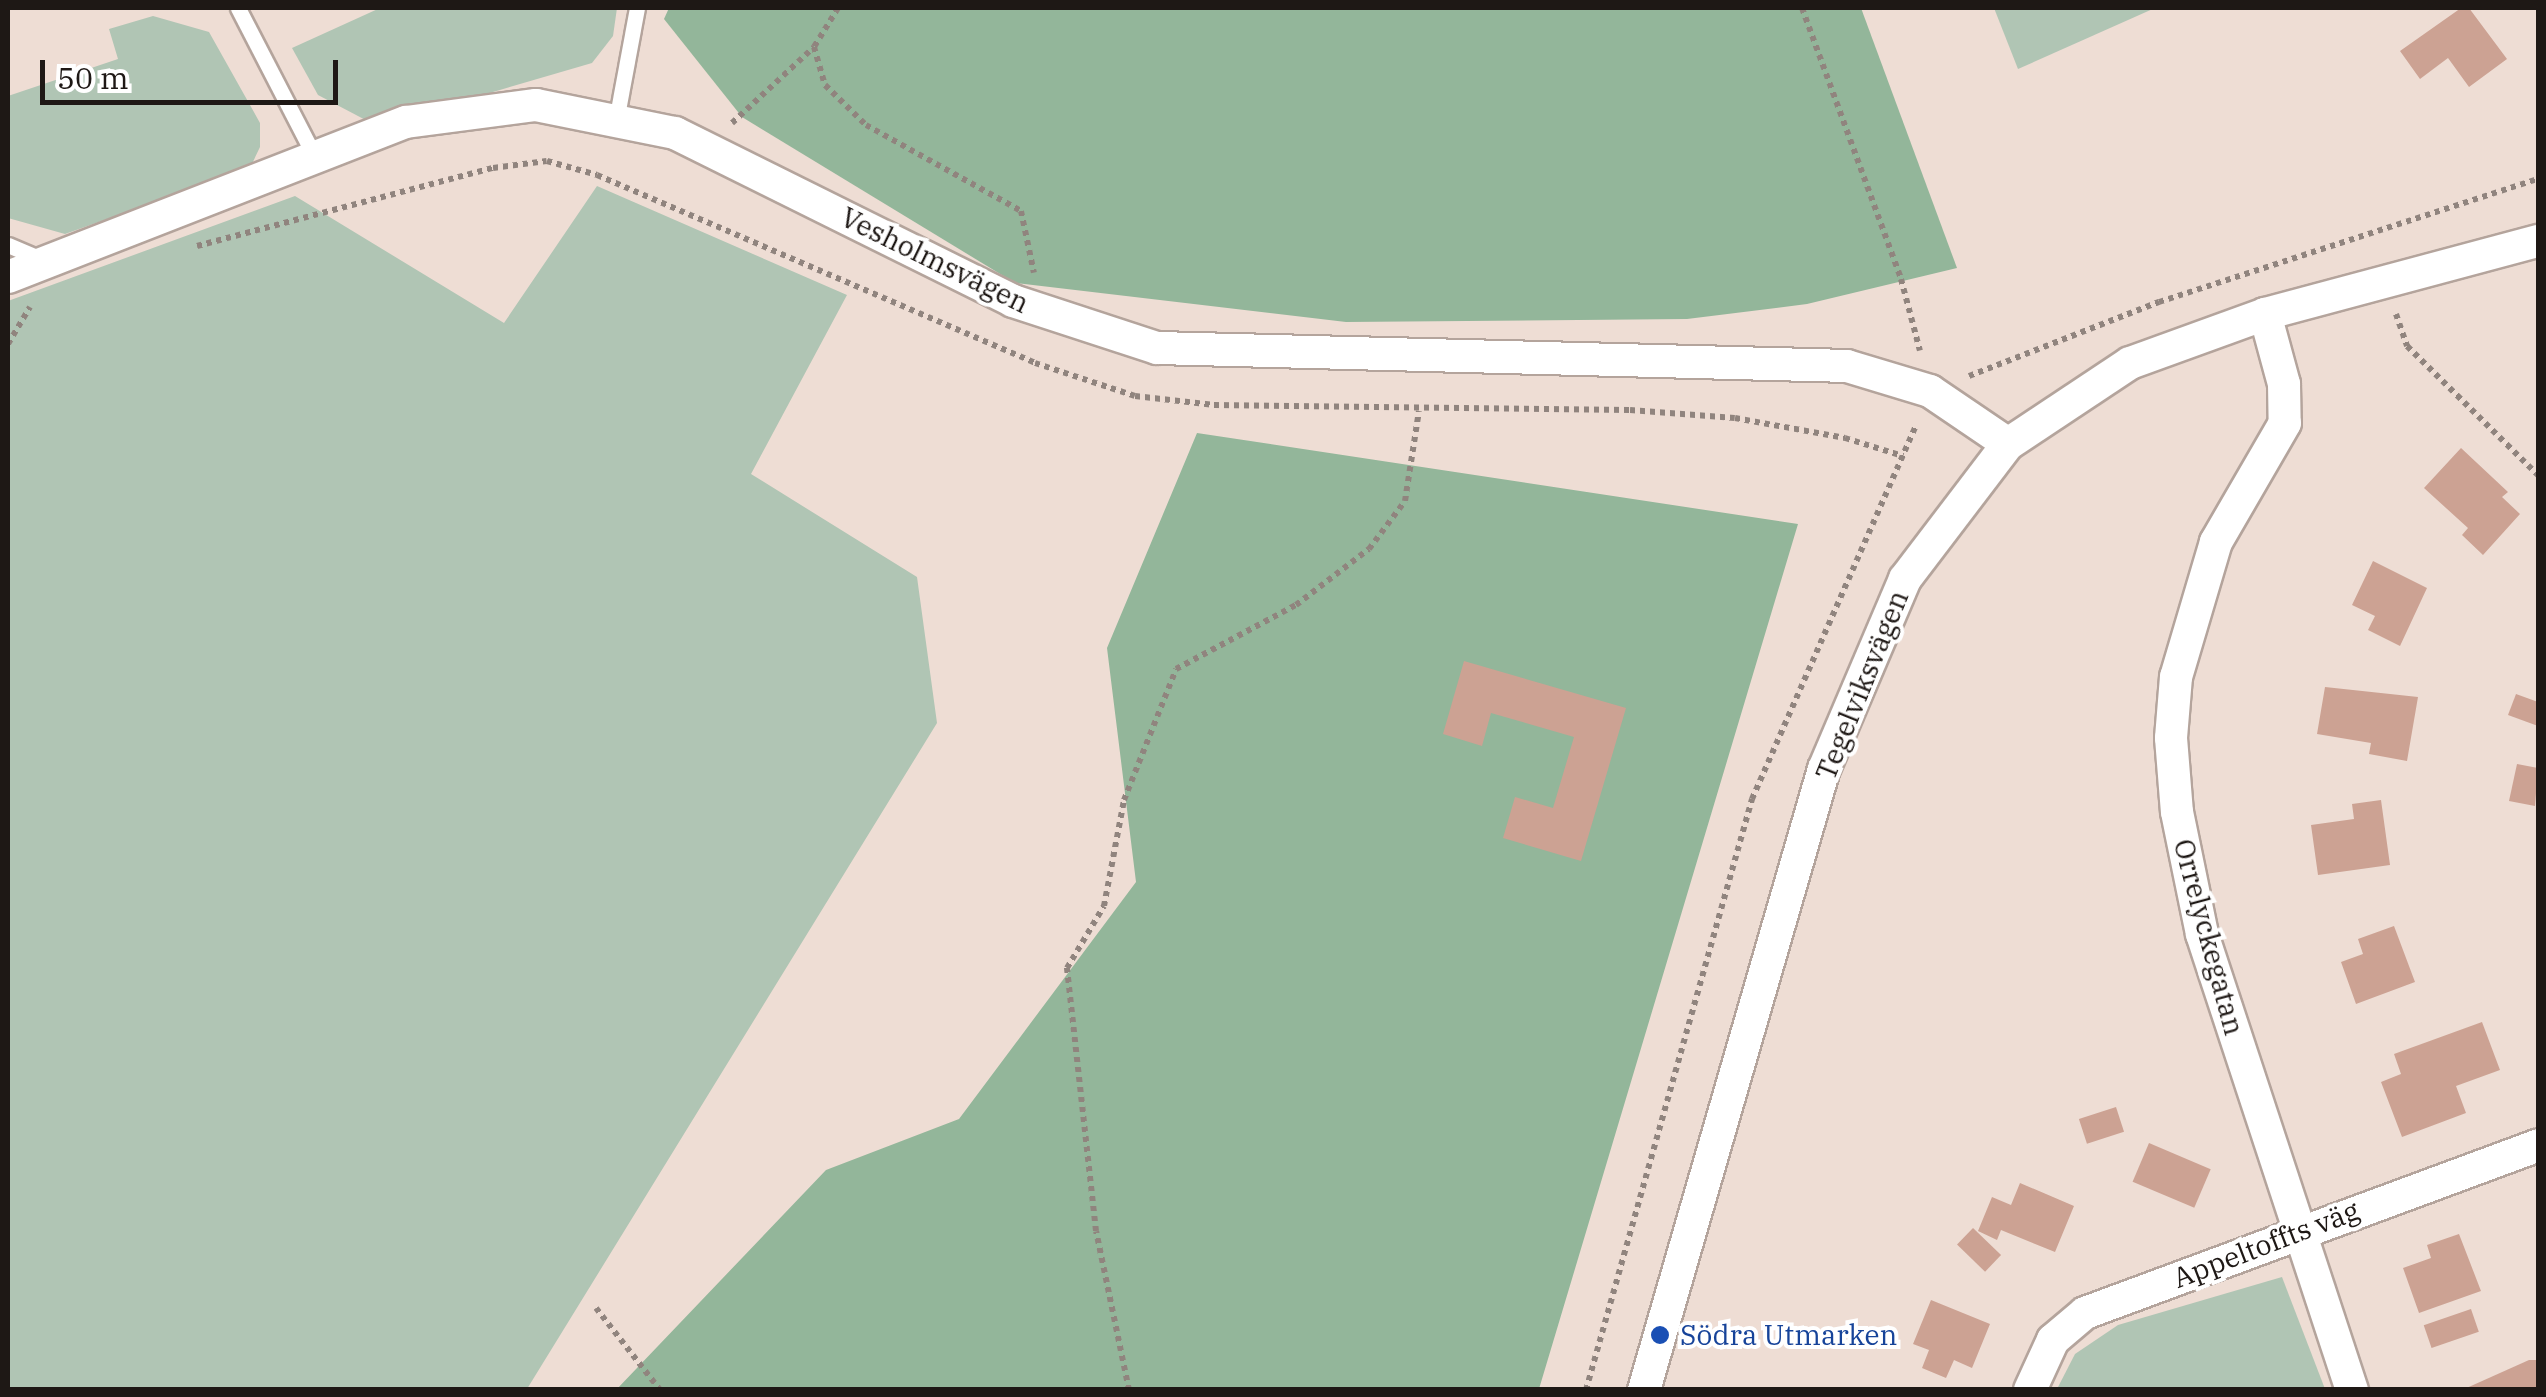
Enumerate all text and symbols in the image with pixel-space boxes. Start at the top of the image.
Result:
scale bar [45,40,342,102]
text: 50 m [57,58,129,97]
street label: Vesholmsvägen [835,200,1035,320]
street label: Tegelviksvägen [1809,585,1915,785]
street label: Orrelyckegatan [2167,835,2251,1039]
street label: Appeltoffts väg [2168,1193,2364,1295]
place label: Södra Utmarken [1680,1318,1897,1352]
marker: Södra Utmarken [1649,1324,1671,1346]

